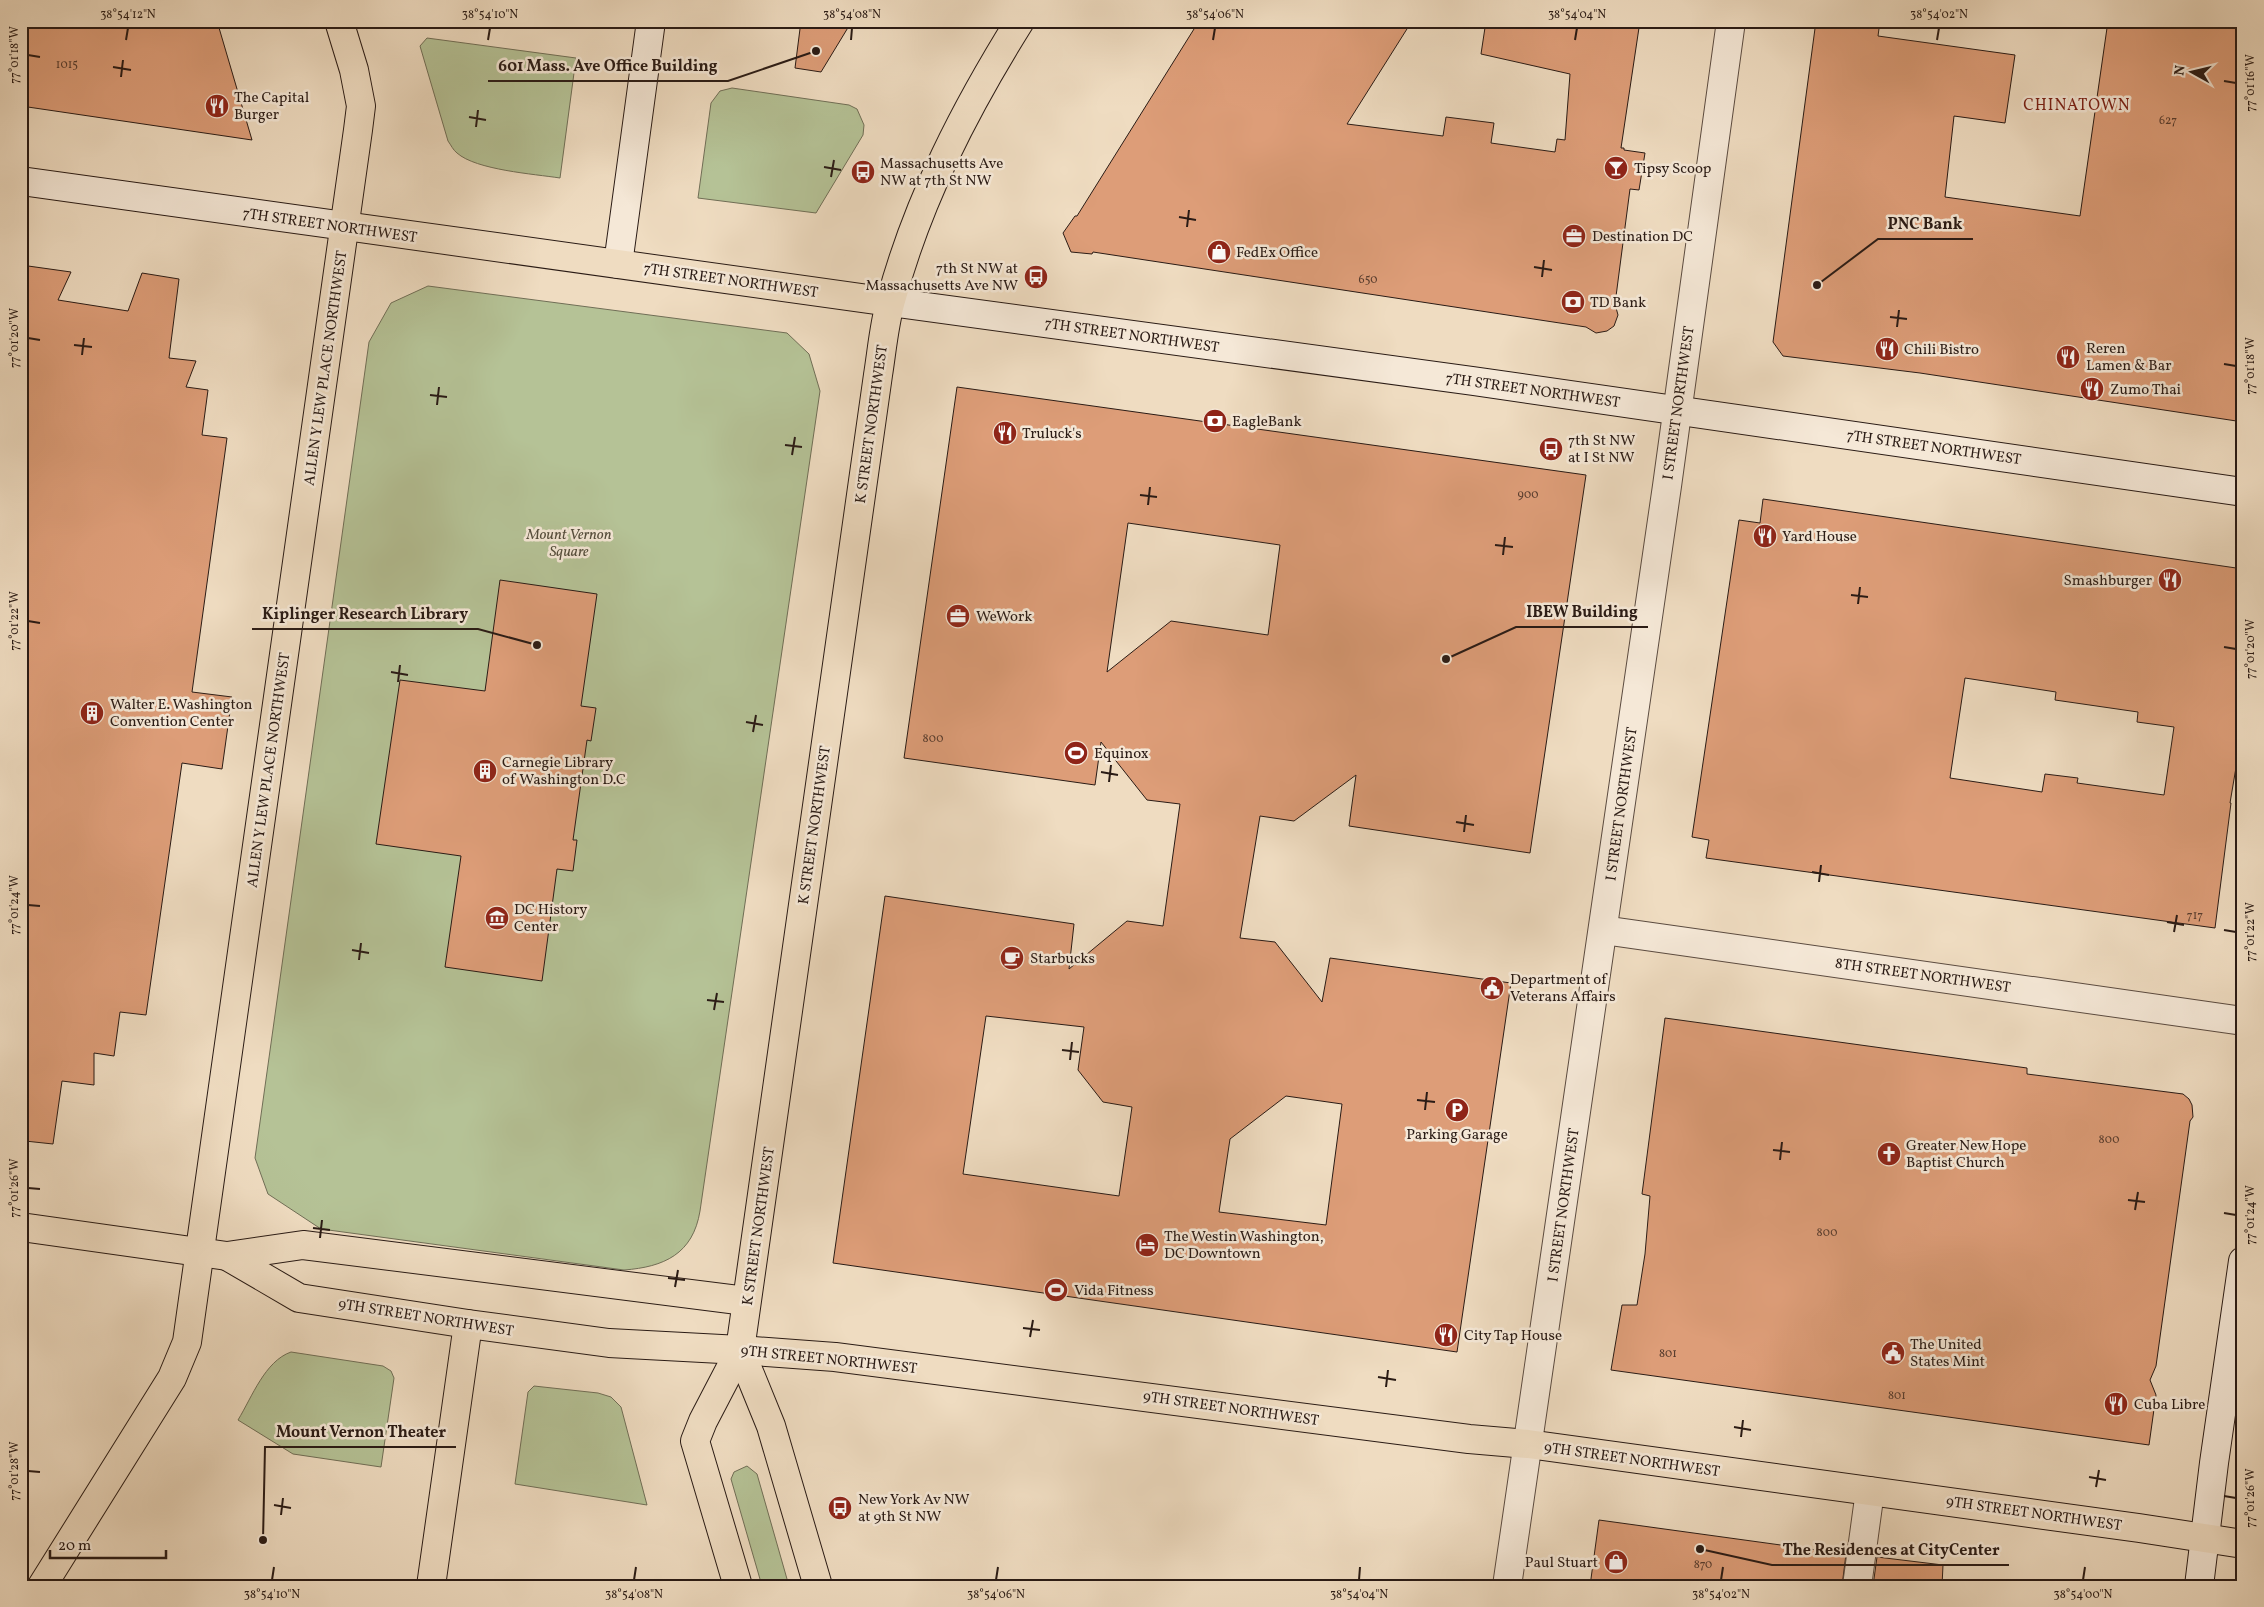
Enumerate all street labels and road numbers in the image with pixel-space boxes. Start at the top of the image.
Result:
street label: 7TH STREET NORTHWEST [241,204,419,249]
street label: ALLEN Y LEW PLACE NORTHWEST [300,249,353,487]
street label: 7TH STREET NORTHWEST [642,259,820,304]
street label: 7TH STREET NORTHWEST [1043,314,1221,359]
street label: I STREET NORTHWEST [1658,325,1701,482]
street label: K STREET NORTHWEST [851,343,894,505]
street label: 7TH STREET NORTHWEST [1444,369,1622,414]
street label: 7TH STREET NORTHWEST [1845,426,2023,471]
street label: ALLEN Y LEW PLACE NORTHWEST [243,651,296,889]
street label: I STREET NORTHWEST [1601,726,1644,883]
street label: K STREET NORTHWEST [794,744,837,906]
street label: 8TH STREET NORTHWEST [1834,954,2012,999]
street label: I STREET NORTHWEST [1543,1127,1586,1284]
street label: K STREET NORTHWEST [738,1145,781,1307]
street label: 9TH STREET NORTHWEST [337,1294,515,1343]
street label: 9TH STREET NORTHWEST [740,1341,918,1380]
street label: 9TH STREET NORTHWEST [1142,1387,1320,1432]
street label: 9TH STREET NORTHWEST [1543,1438,1721,1483]
street label: 9TH STREET NORTHWEST [1945,1492,2123,1537]

